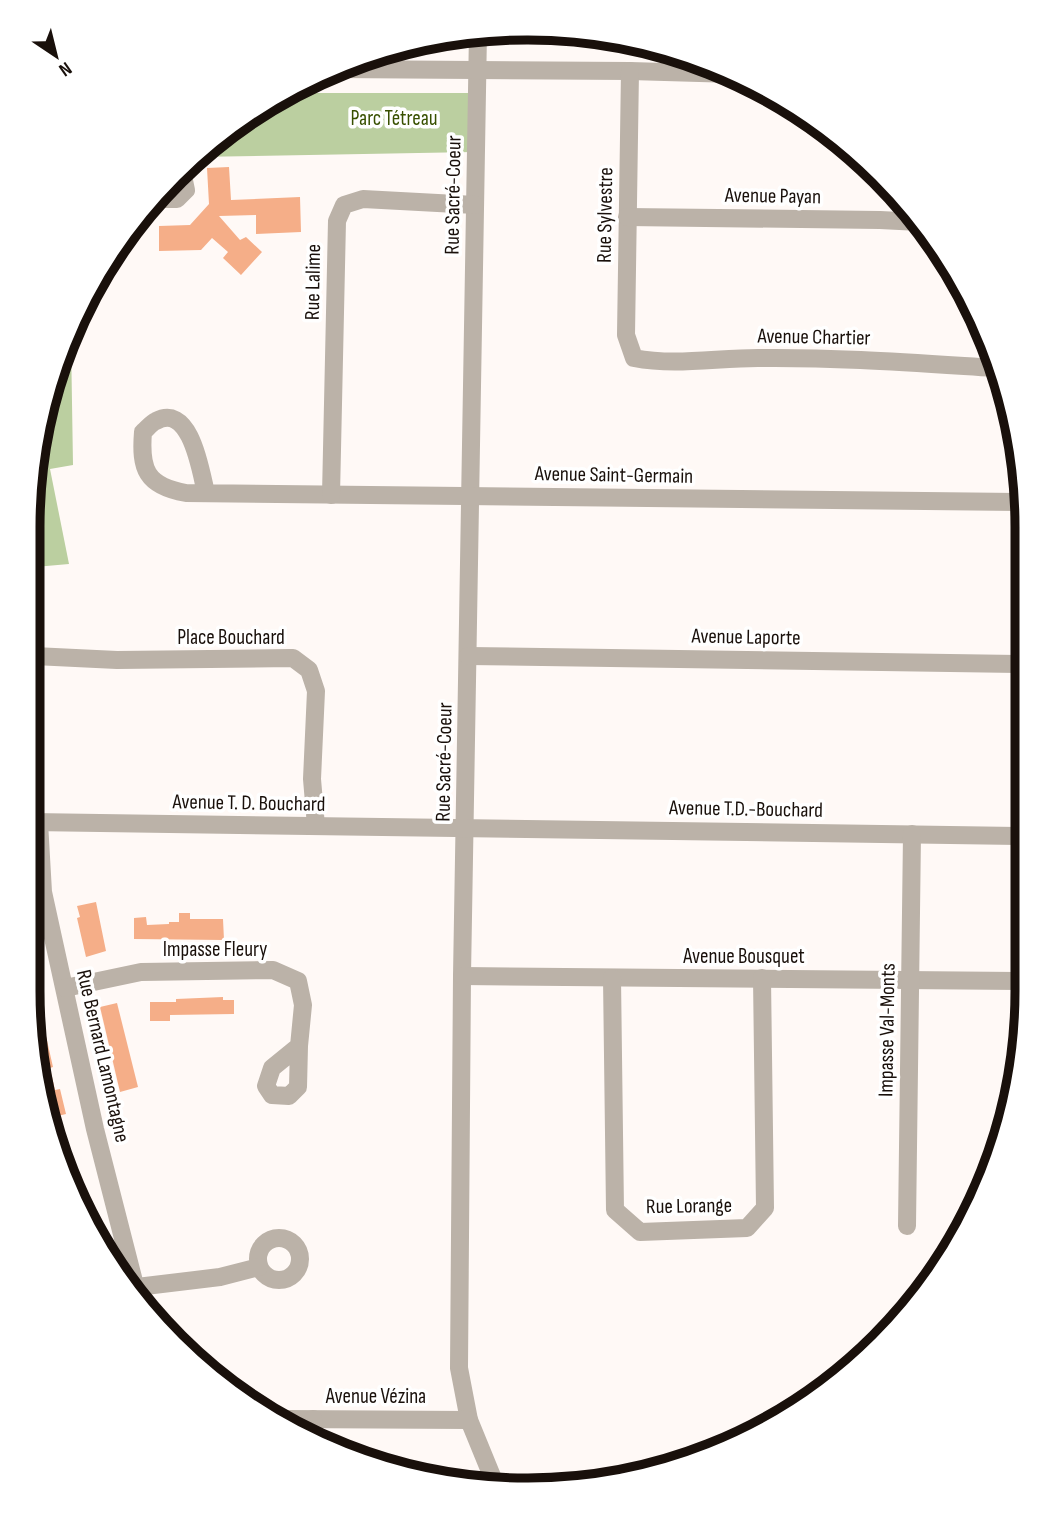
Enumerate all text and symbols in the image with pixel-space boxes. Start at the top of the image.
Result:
north arrow [21,21,91,91]
text: N [54,56,76,81]
park label: Parc Tétreau [350,106,438,131]
street label: Rue Sacré-Coeur [439,135,467,255]
street label: Rue Sylvestre [592,167,618,263]
street label: Avenue Payan [724,183,821,209]
street label: Rue Lalime [300,244,326,320]
street label: Avenue Chartier [756,323,871,350]
street label: Avenue Saint-Germain [534,461,693,489]
street label: Avenue Laporte [690,624,801,650]
street label: Place Bouchard [177,625,285,650]
street label: Rue Sacré-Coeur [430,702,458,822]
street label: Avenue T. D. Bouchard [171,789,326,817]
street label: Avenue T.D.-Bouchard [668,795,823,823]
street label: Impasse Fleury [163,937,267,962]
street label: Avenue Bousquet [682,944,805,969]
street label: Impasse Val-Monts [873,963,901,1097]
street label: Rue Bernard Lamontagne [71,967,135,1145]
street label: Rue Lorange [646,1193,732,1219]
street label: Avenue Vézina [325,1384,426,1409]

